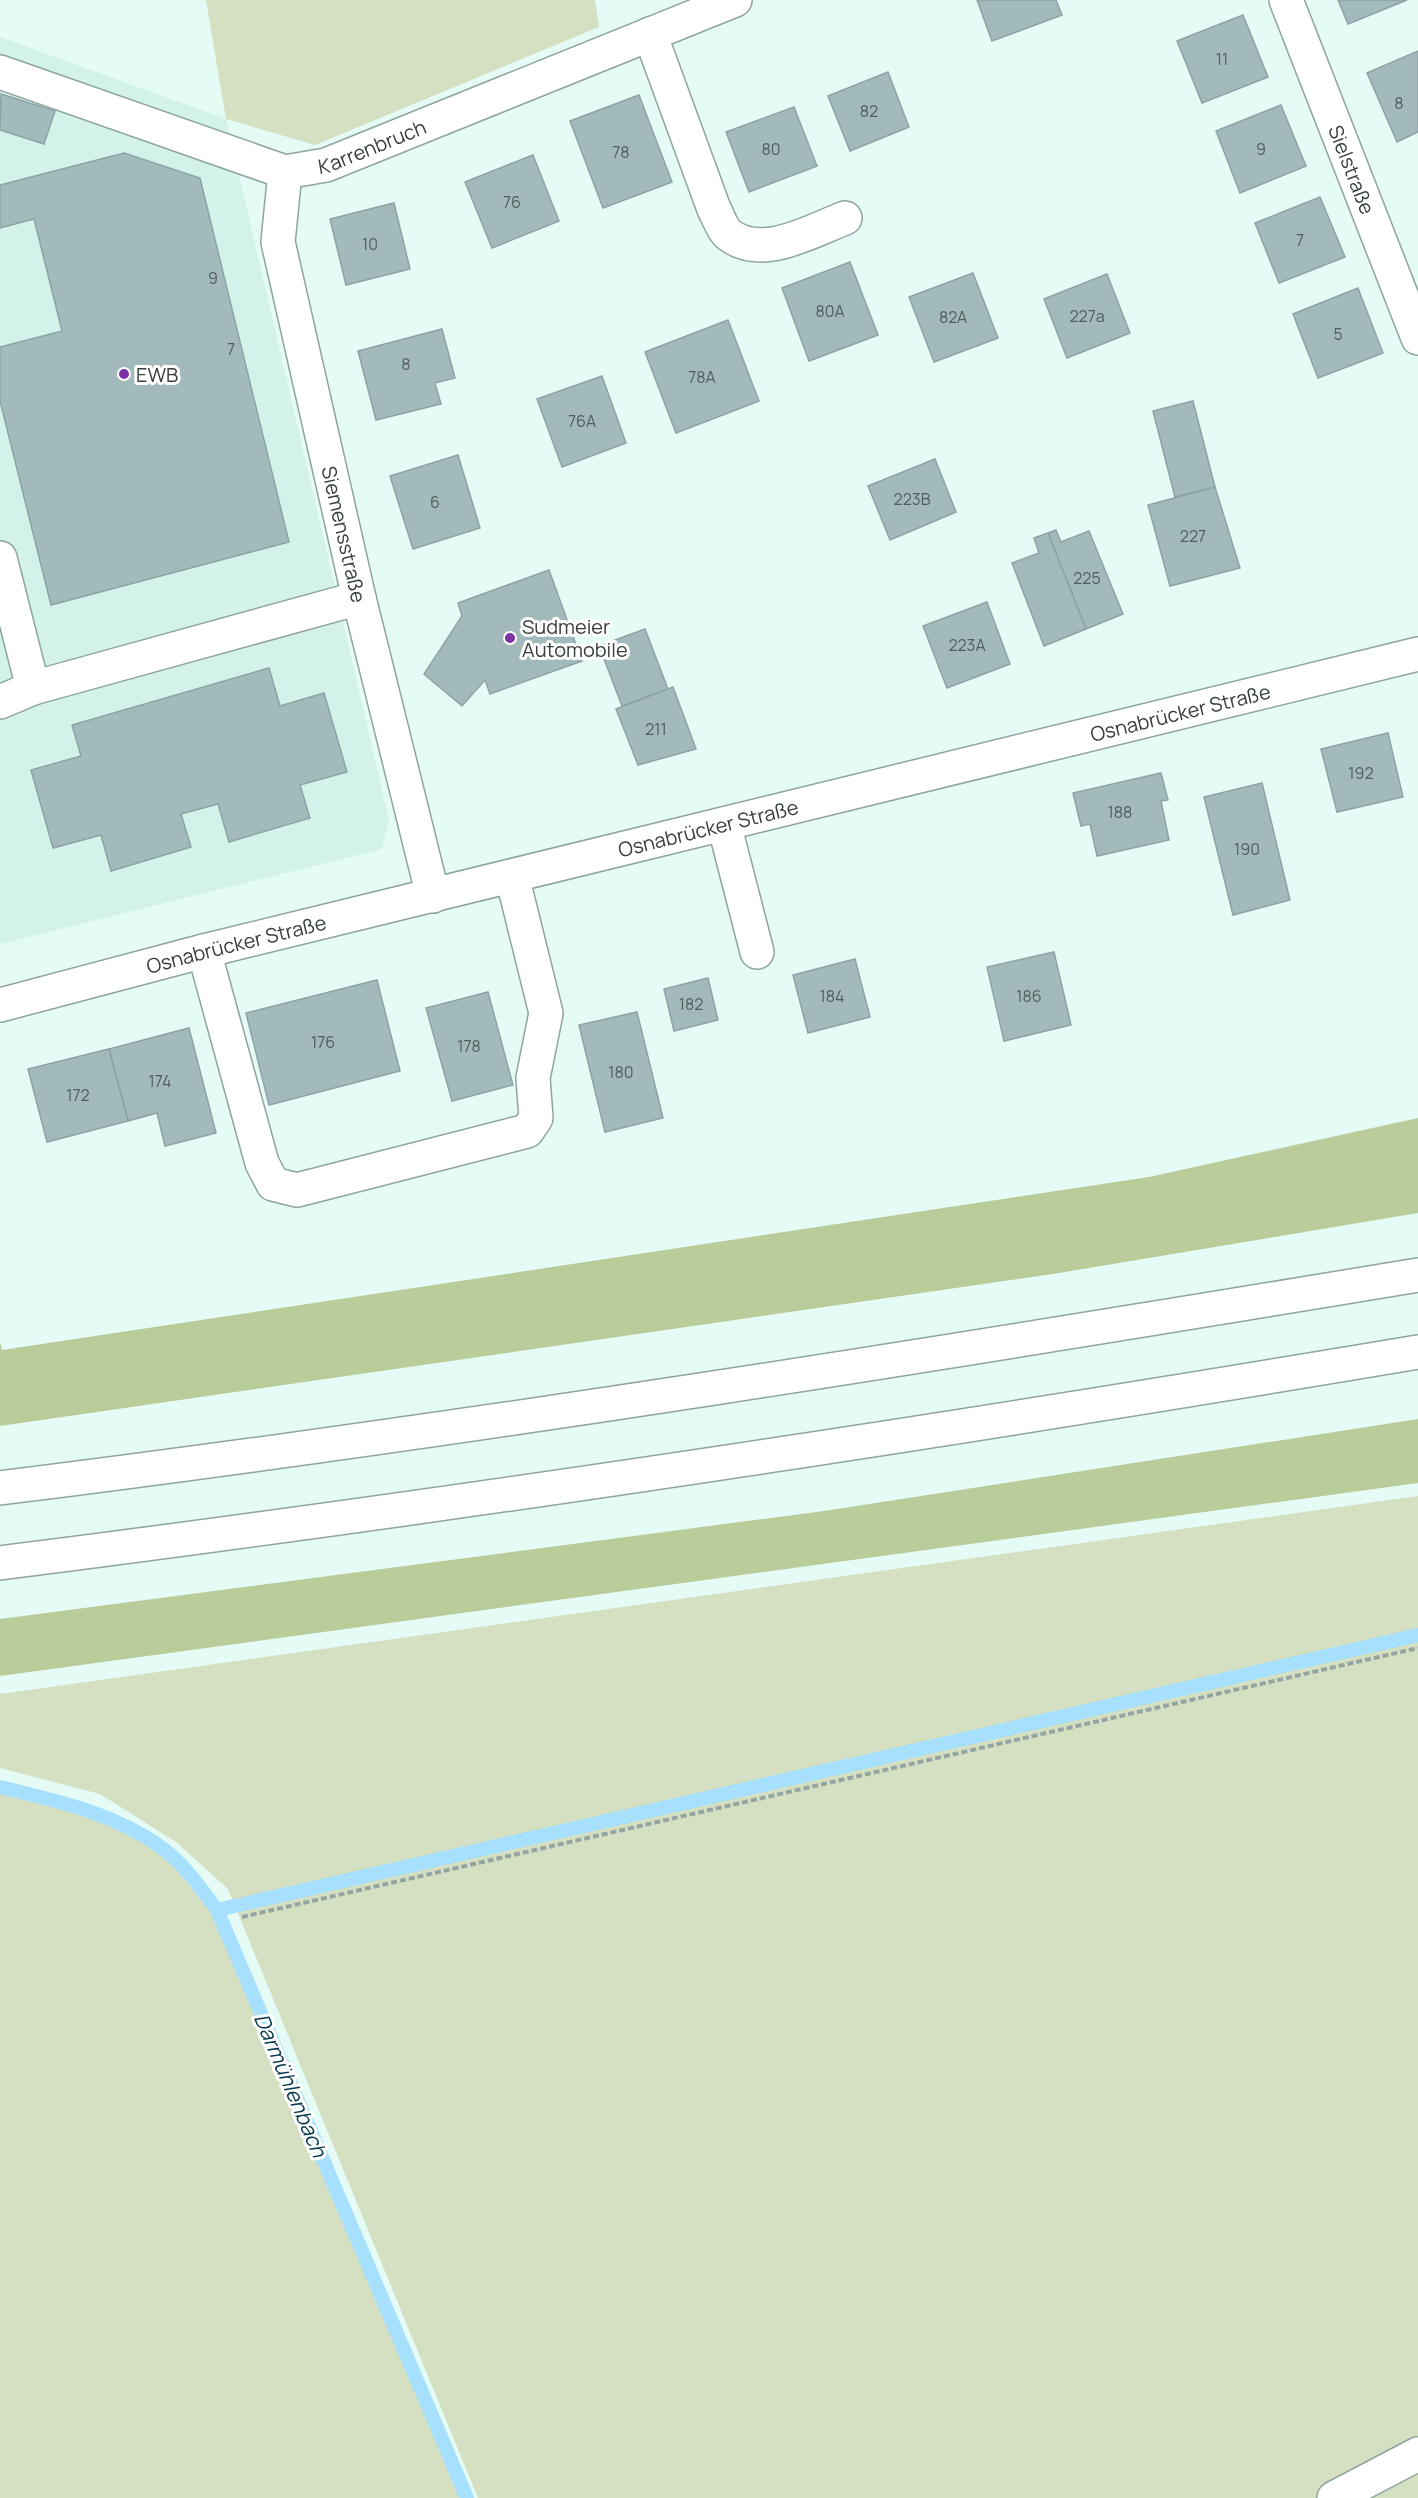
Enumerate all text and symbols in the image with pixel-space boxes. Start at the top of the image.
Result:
house number: 11 [1216,48,1228,70]
house number: 8 [1394,92,1404,114]
house number: 82 [860,100,878,122]
street label: Karrenbruch [316,113,430,180]
street label: Sielstraße [1323,121,1382,218]
house number: 80 [761,138,781,160]
house number: 9 [1256,138,1266,160]
house number: 78 [612,141,630,163]
house number: 76 [503,191,521,213]
house number: 7 [1296,229,1304,251]
house number: 10 [362,233,378,255]
house number: 9 [208,267,218,289]
house number: 80A [815,300,845,322]
house number: 227a [1069,305,1105,327]
house number: 82A [939,306,967,328]
house number: 5 [1333,323,1343,345]
house number: 7 [227,338,235,360]
house number: 8 [401,353,411,375]
place label: EWB [136,361,178,388]
house number: 78A [688,366,716,388]
marker: EWB [117,367,131,381]
house number: 76A [568,410,596,432]
street label: Siemensstraße [316,463,373,605]
house number: 223B [894,488,931,510]
house number: 6 [430,491,440,513]
house number: 227 [1180,525,1206,547]
house number: 225 [1073,567,1101,589]
place label: Sudmeier Automobile [522,613,628,663]
marker: Sudmeier Automobile [503,631,517,645]
house number: 223A [948,634,986,656]
street label: Osnabrücker Straße [1087,677,1273,747]
house number: 211 [645,718,667,740]
house number: 192 [1348,762,1374,784]
street label: Osnabrücker Straße [615,793,801,863]
house number: 188 [1108,801,1132,823]
house number: 190 [1234,838,1260,860]
street label: Osnabrücker Straße [143,908,329,979]
house number: 184 [820,985,844,1007]
house number: 186 [1016,985,1042,1007]
house number: 182 [679,993,703,1015]
house number: 176 [311,1031,335,1053]
house number: 178 [457,1035,481,1057]
house number: 180 [608,1061,634,1083]
house number: 174 [148,1070,172,1092]
house number: 172 [66,1084,90,1106]
water label: Darmühlenbach [248,2009,334,2163]

